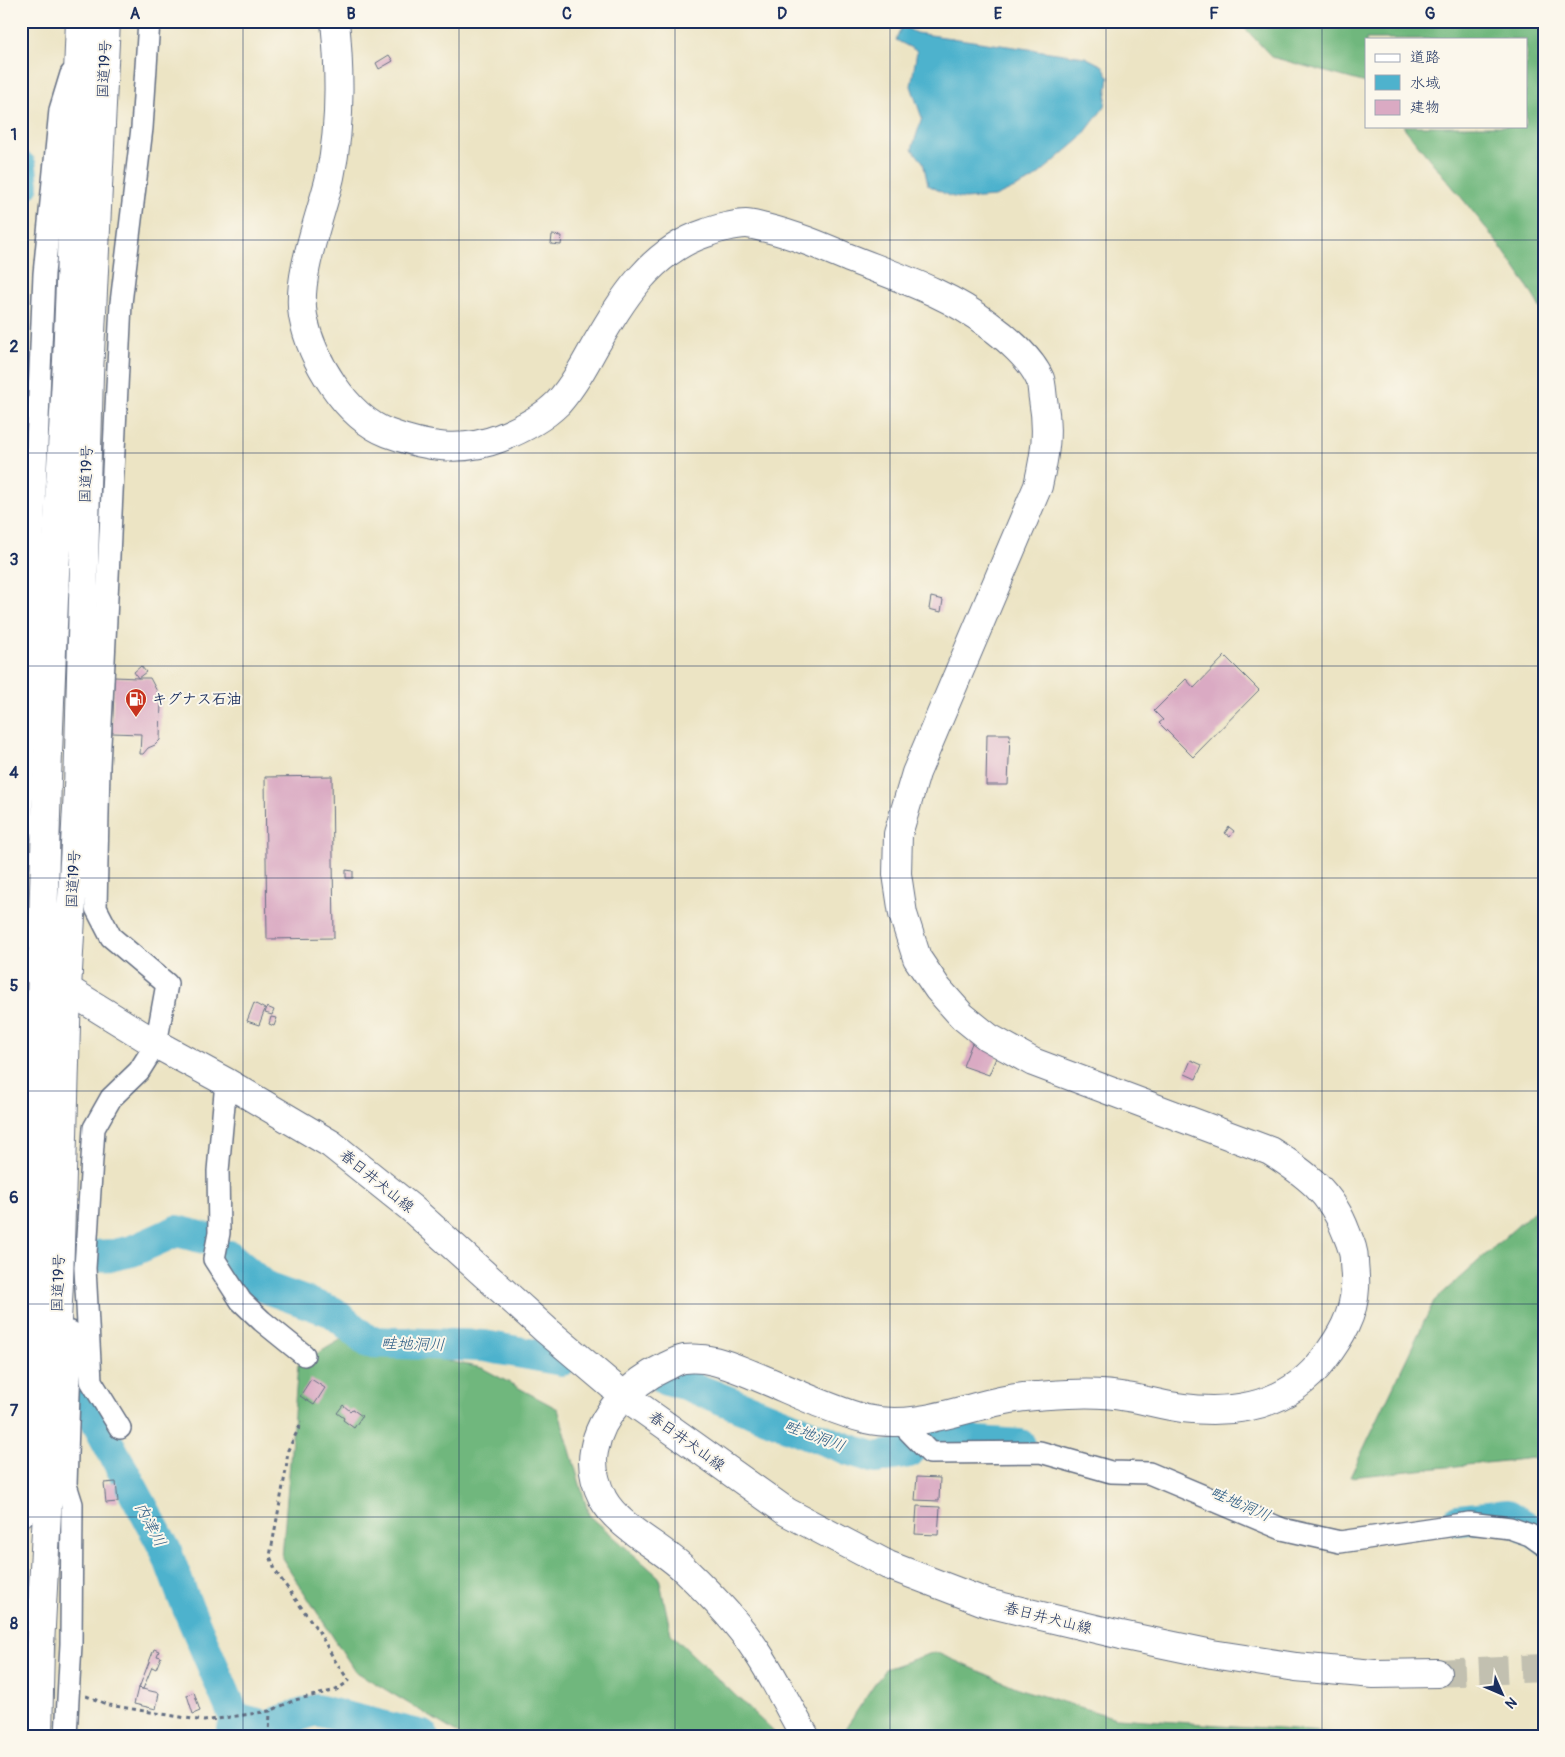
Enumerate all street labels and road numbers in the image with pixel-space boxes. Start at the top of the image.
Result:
street label: 国道19号 [93,39,116,99]
street label: 国道19号 [76,444,97,504]
street label: 国道19号 [62,849,85,909]
street label: 春日井犬山線 [336,1146,418,1217]
street label: 国道19号 [48,1253,69,1313]
street label: 春日井犬山線 [645,1407,729,1476]
street label: 春日井犬山線 [1002,1598,1094,1639]

